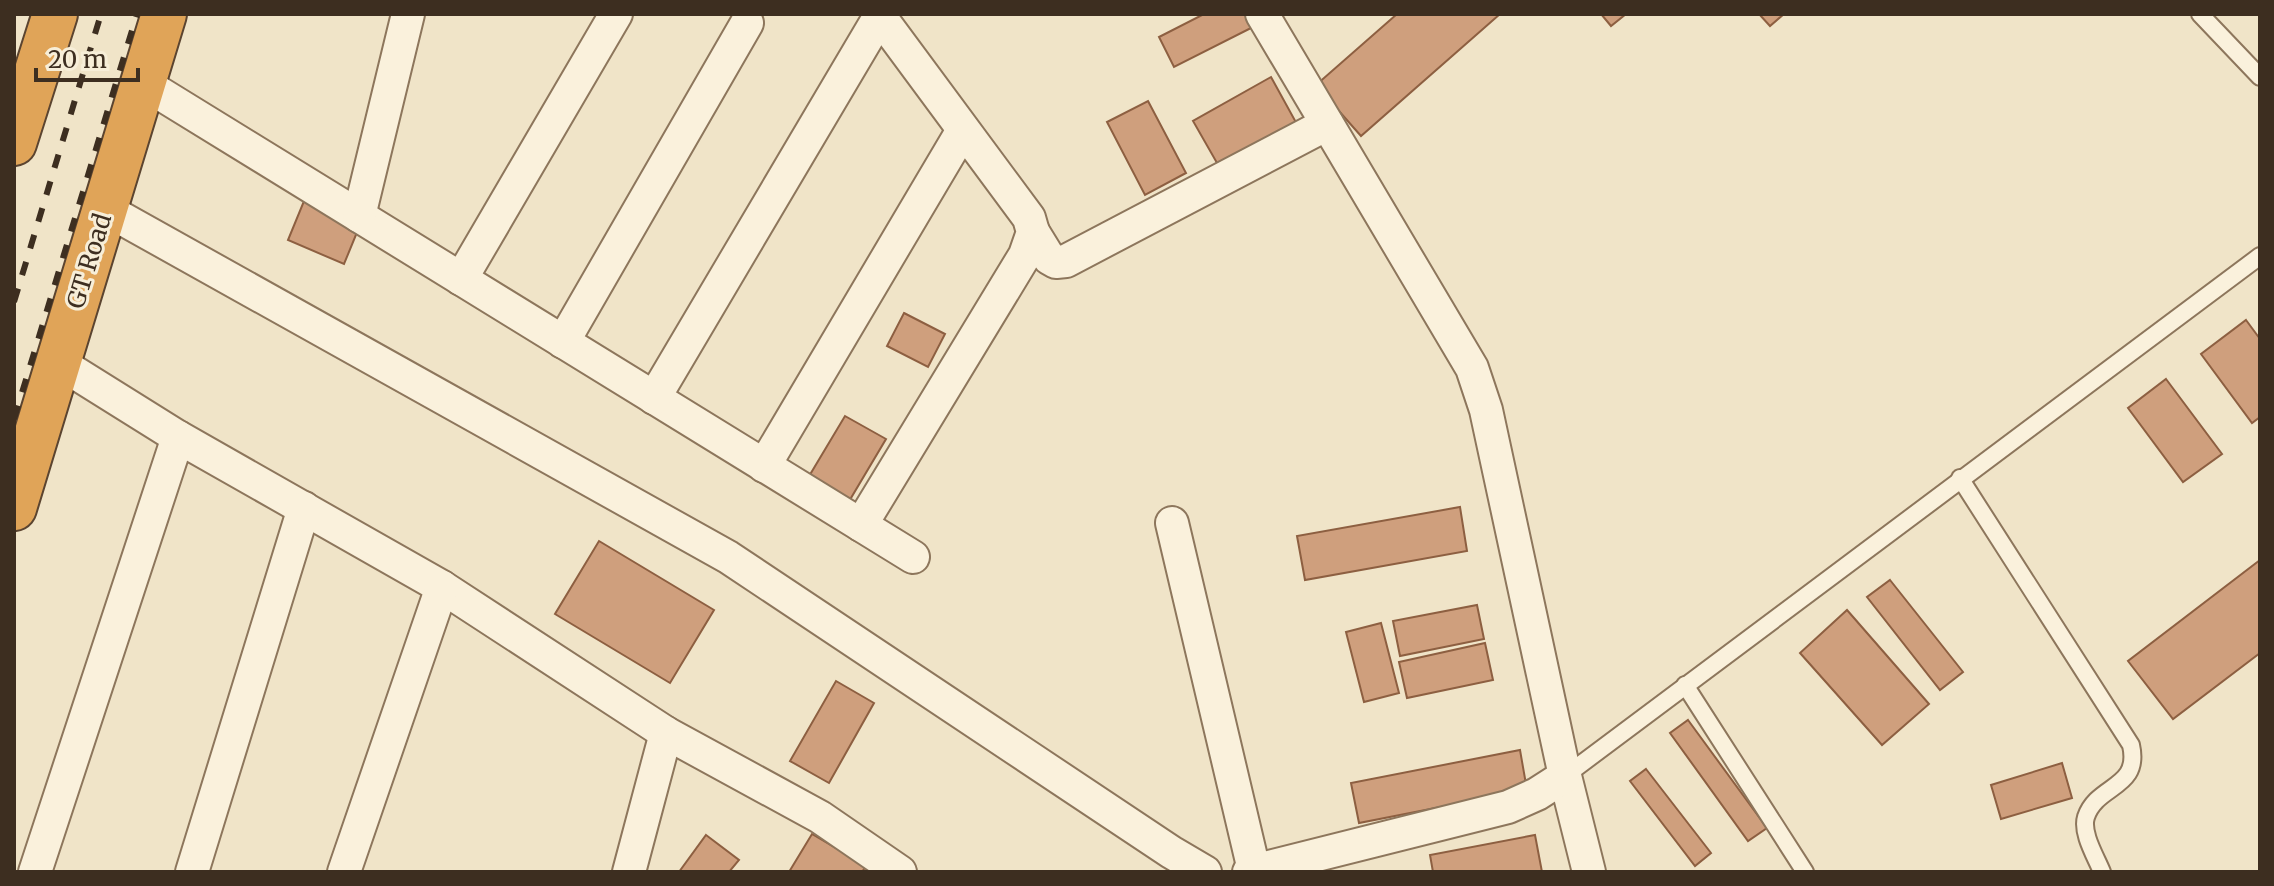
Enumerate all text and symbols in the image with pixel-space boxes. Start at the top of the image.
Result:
scale bar [36,32,138,82]
text: 20 m [48,44,107,75]
street label: GT Road [60,210,118,312]

